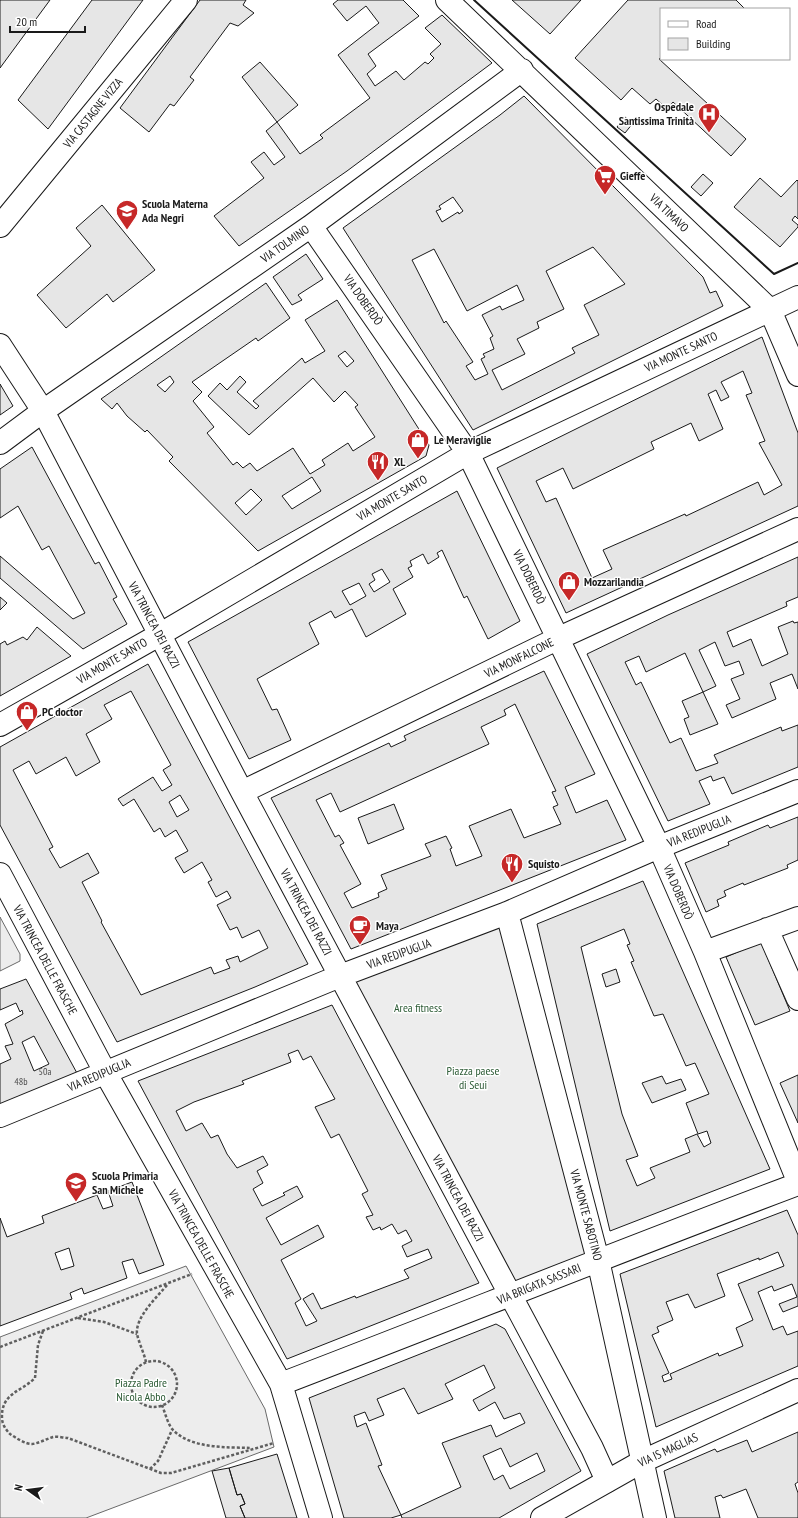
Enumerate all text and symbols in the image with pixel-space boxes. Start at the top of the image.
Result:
scale bar [10,8,85,34]
legend [660,8,790,60]
text: 20 m [16,14,37,29]
text: Road [696,16,716,31]
text: Building [696,36,731,51]
street label: VIA CASTAGNE VIZZA [59,74,126,152]
place label: Ospedale Santissima Trinità [619,99,694,128]
hospital icon: Ospedale Santissima Trinità [696,101,722,134]
supermarket icon: Gieffe [592,163,618,196]
place label: Gieffe [620,168,645,183]
street label: VIA TIMAVO [646,190,692,235]
place label: Scuola Materna Ada Negri [141,196,208,225]
school or university icon: Scuola Materna Ada Negri [114,198,140,231]
street label: VIA TOLMINO [257,221,312,266]
street label: VIA DOBERDÒ [340,271,387,328]
street label: VIA MONTE SANTO [641,328,720,375]
shop icon: Le Meraviglie [405,427,431,460]
place label: Le Meraviglie [434,432,492,447]
restaurant icon: XL [365,449,391,482]
place label: XL [394,454,405,469]
street label: VIA MONTE SANTO [353,471,430,524]
street label: VIA DOBERDÒ [509,546,549,607]
shop icon: Mozzarilandia [556,569,582,602]
place label: Mozzarilandia [584,574,644,589]
street label: VIA TRINCEA DEI RAZZI [125,578,184,671]
street label: VIA MONTE SANTO [73,634,150,687]
street label: VIA MONFALCONE [481,634,556,681]
shop icon: PC doctor [14,699,40,732]
place label: PC doctor [42,704,83,719]
street label: VIA REDIPUGLIA [664,811,733,850]
restaurant icon: Squisto [499,851,525,884]
place label: Squisto [528,856,560,871]
street label: VIA DOBERDÒ [660,861,697,922]
street label: VIA TRINCEA DEI RAZZI [277,865,336,958]
street label: VIA TRINCEA DELLE FRASCHE [10,901,81,1017]
cafe icon: Maya [347,913,373,946]
place label: Maya [376,918,399,933]
street label: VIA REDIPUGLIA [364,935,433,972]
park label: Area fitness [394,1000,442,1015]
street label: VIA REDIPUGLIA [64,1054,133,1095]
park label: Piazza paese di Seui [447,1063,499,1092]
house number: 50a [39,1065,52,1078]
house number: 48b [14,1075,28,1088]
street label: VIA TRINCEA DEI RAZZI [429,1151,488,1244]
street label: VIA MONTE SABOTINO [567,1167,606,1262]
place label: Scuola Primaria San Michele [92,1168,158,1197]
school or university icon: Scuola Primaria San Michele [63,1170,89,1203]
street label: VIA TRINCEA DELLE FRASCHE [165,1186,238,1301]
street label: VIA BRIGATA SASSARI [494,1260,583,1308]
park label: Piazza Padre Nicola Abbo [115,1375,167,1404]
street label: VIA IS MAGLIAS [635,1429,700,1470]
north arrow [8,1470,48,1510]
text: N [11,1483,26,1492]

